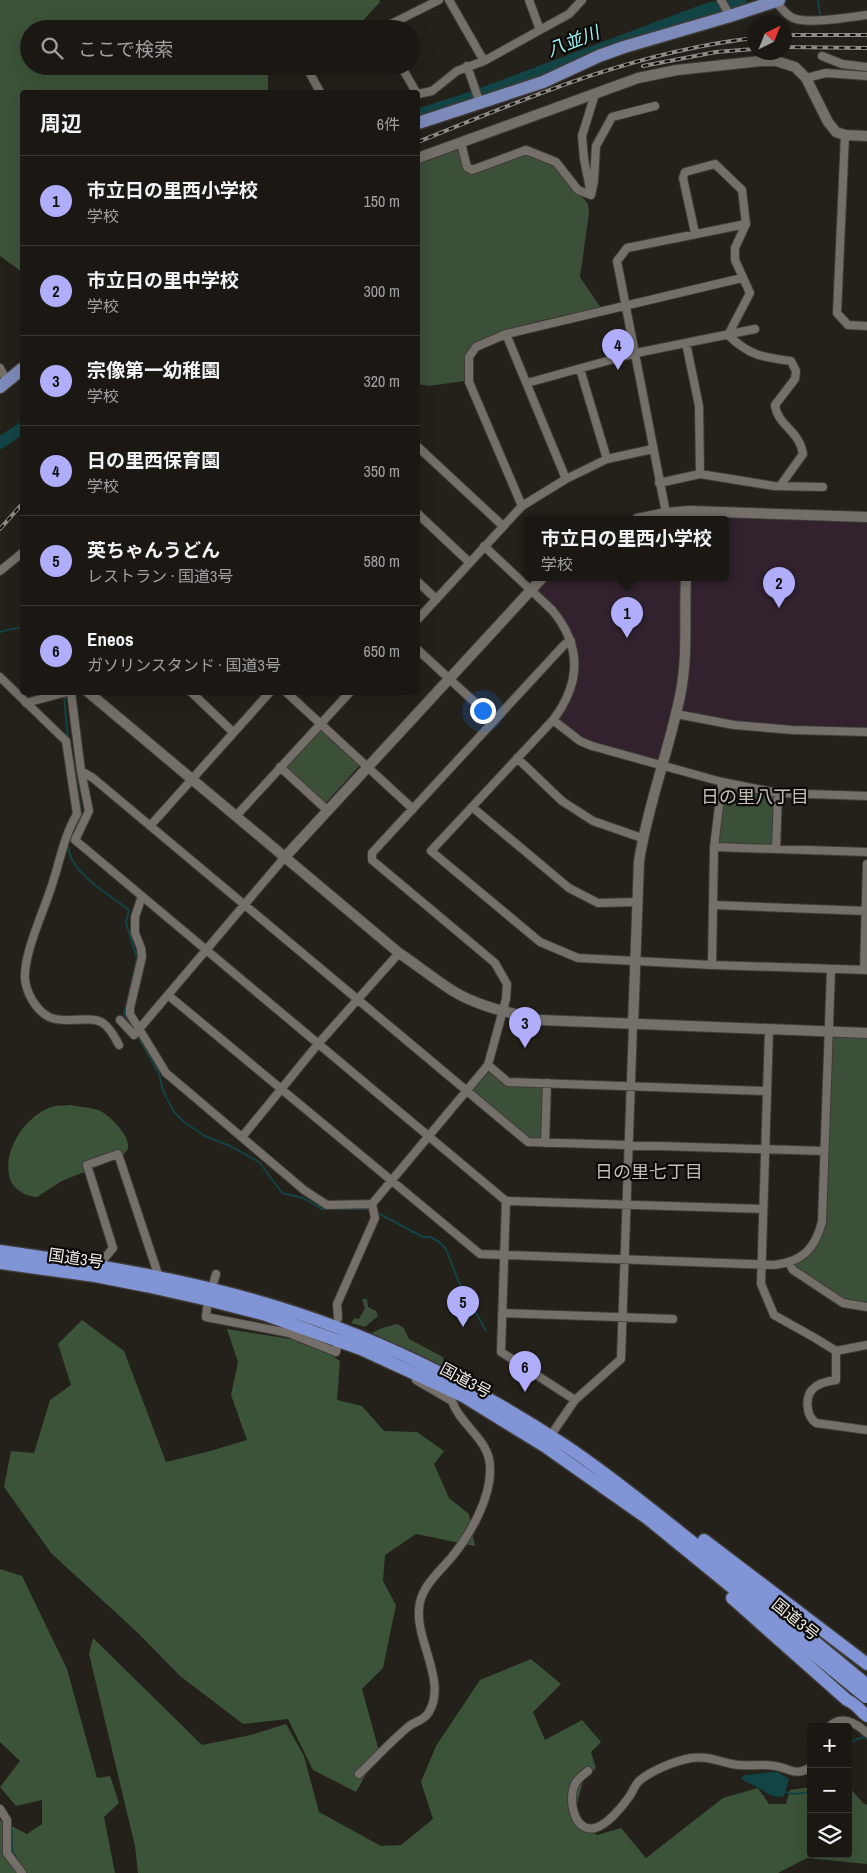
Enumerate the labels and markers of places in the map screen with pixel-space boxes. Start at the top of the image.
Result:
pin: 4 [602,329,634,370]
pin: 2 [763,567,795,608]
pin: 1 [611,597,643,638]
pin: 3 [509,1007,541,1048]
pin: 5 [447,1286,479,1327]
pin: 6 [509,1351,541,1392]

